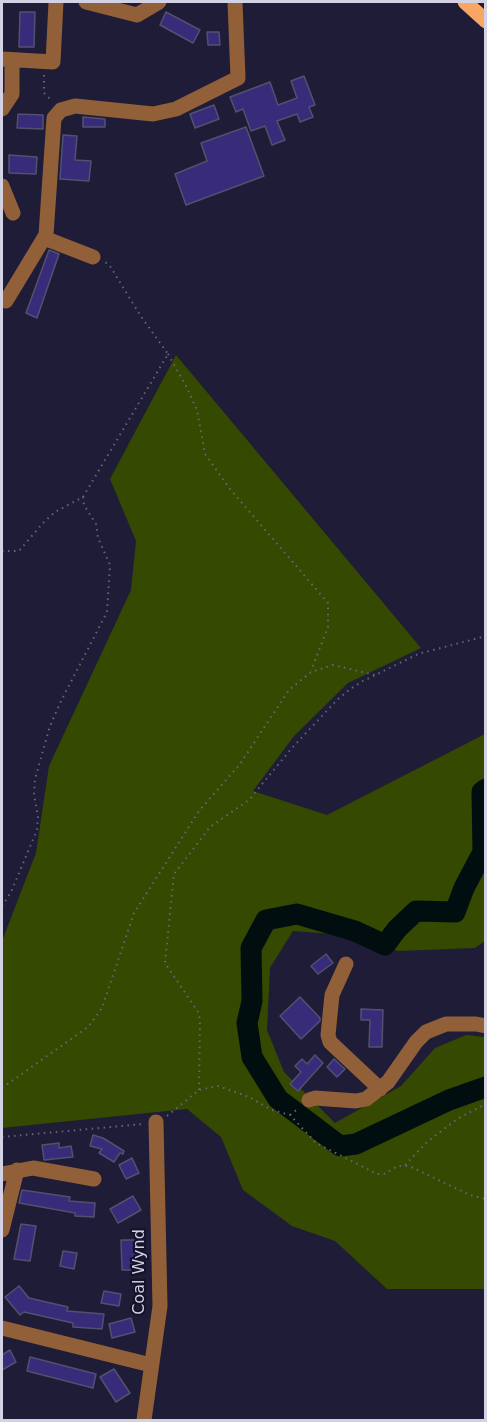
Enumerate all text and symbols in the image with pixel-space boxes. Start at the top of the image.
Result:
street label: Coal Wynd [130,1229,150,1315]

